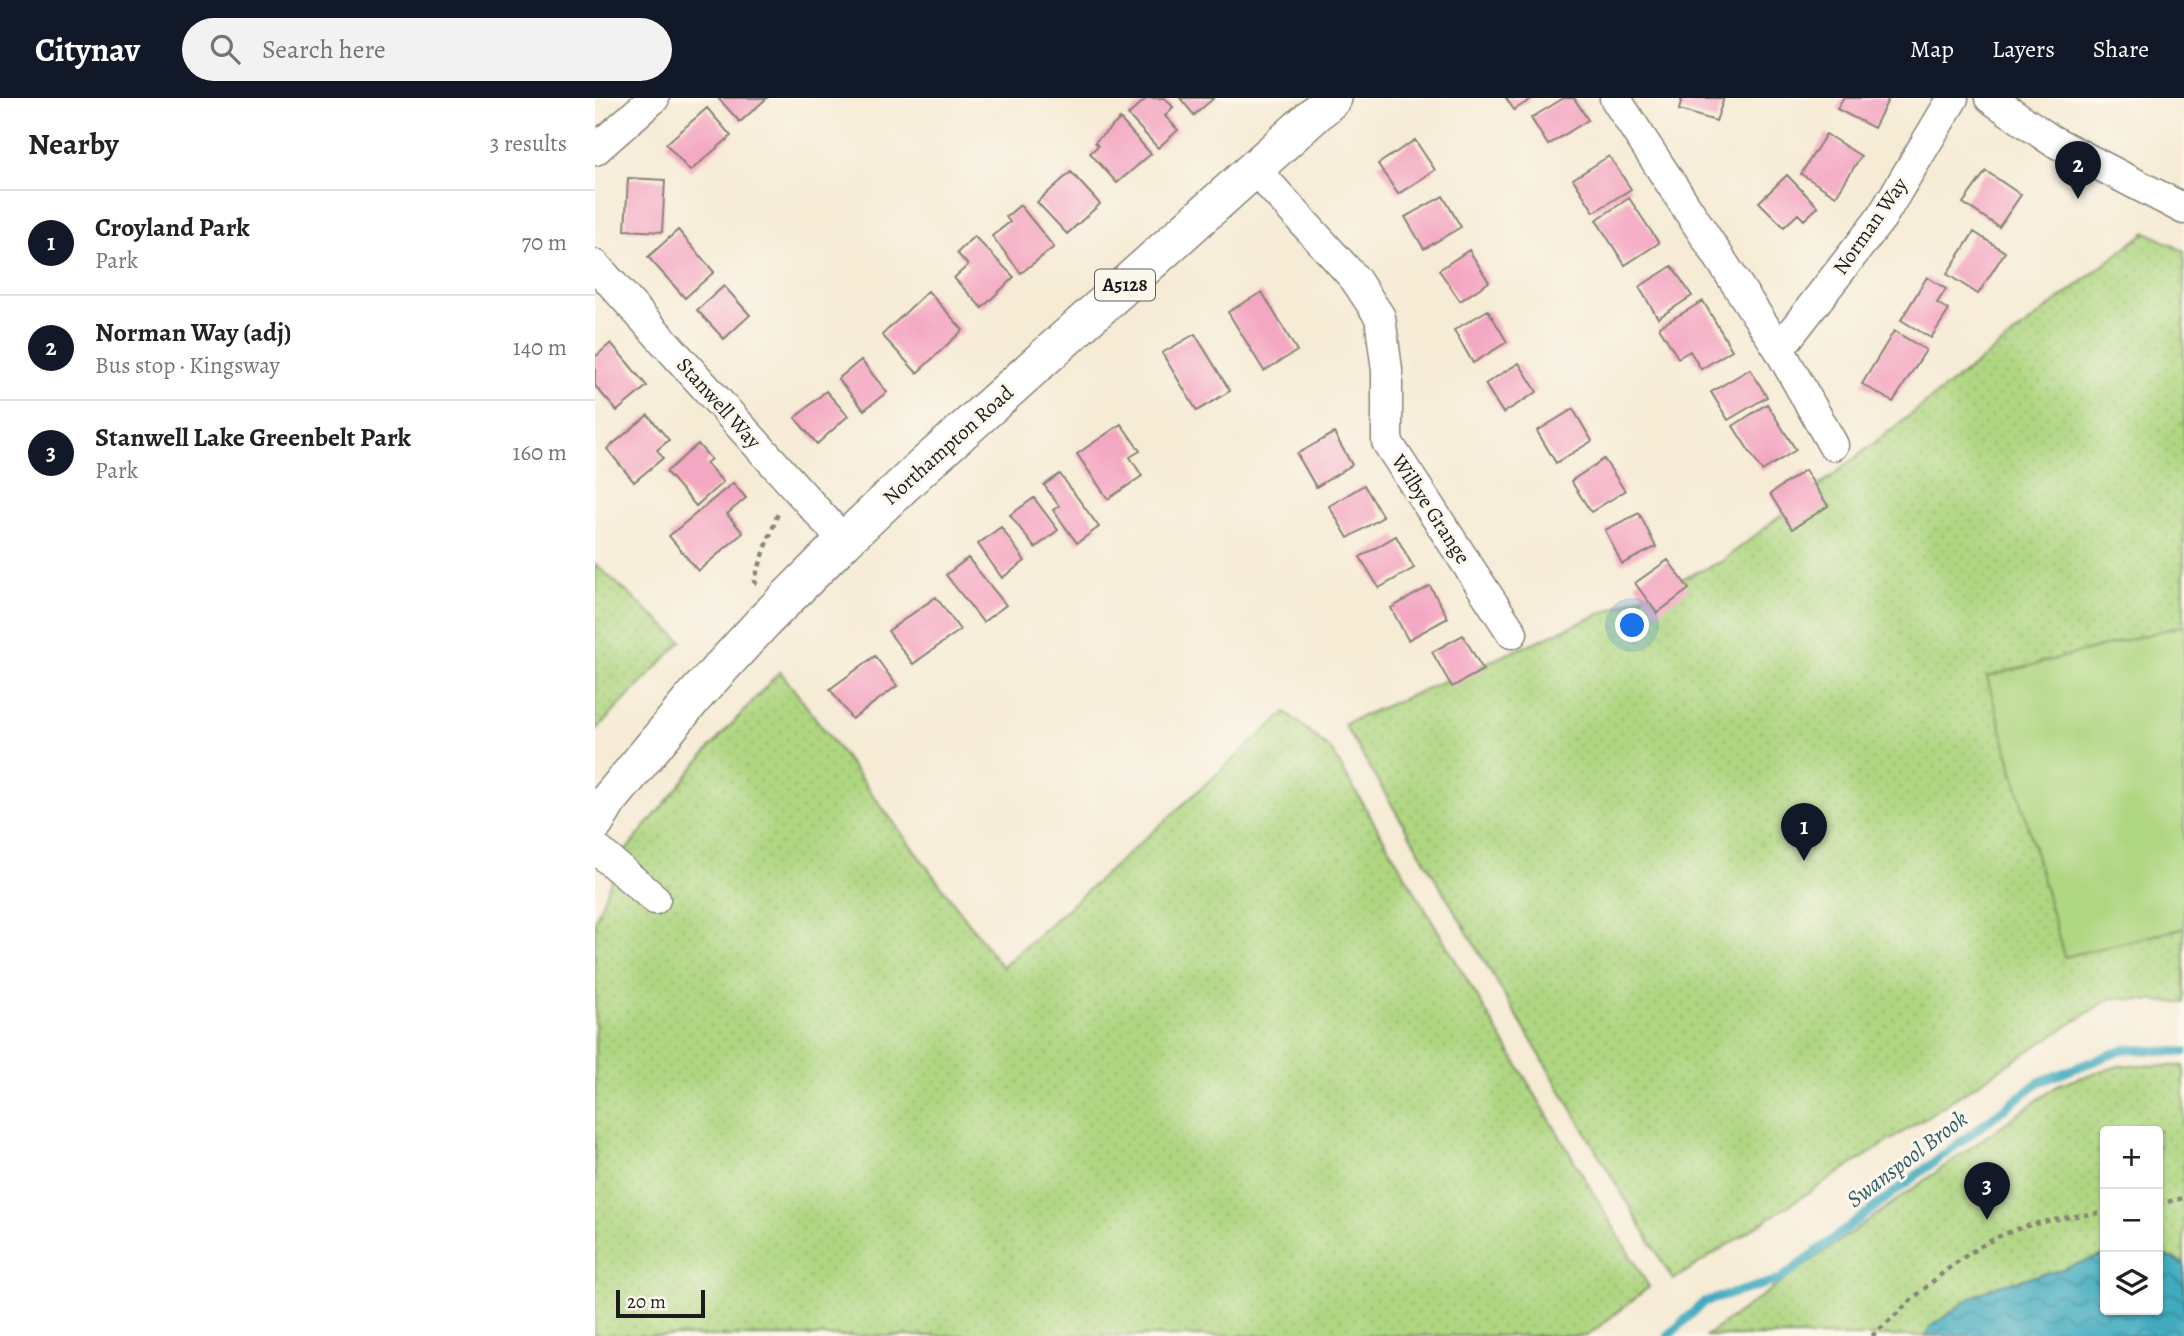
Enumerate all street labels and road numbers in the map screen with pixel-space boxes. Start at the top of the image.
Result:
street label: Norman Way [1826,171,1914,280]
road number: A5128 [1095,270,1155,300]
street label: Stanwell Way [670,351,768,455]
street label: Northampton Road [877,378,1020,511]
street label: Wilbye Grange [1385,448,1477,569]

